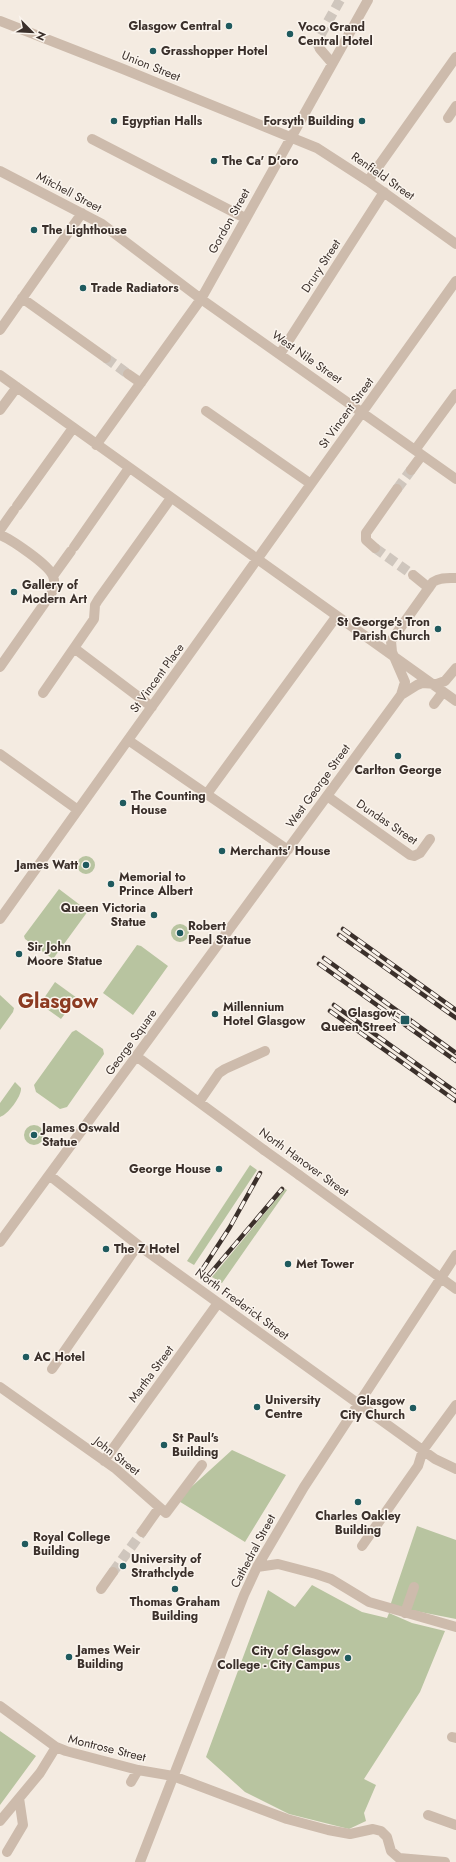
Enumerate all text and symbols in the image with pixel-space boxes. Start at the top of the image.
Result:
north arrow [12,12,52,52]
place label: Glasgow Central [128,17,221,35]
place label: Voco Grand Central Hotel [297,18,373,50]
marker: Glasgow Central [224,21,234,31]
text: N [32,29,50,43]
marker: Voco Grand Central Hotel [285,29,295,39]
place label: Grasshopper Hotel [161,42,268,60]
street label: Union Street [119,46,183,86]
marker: Grasshopper Hotel [148,46,158,56]
place label: Egyptian Halls [122,112,203,130]
place label: Forsyth Building [263,112,354,130]
marker: Egyptian Halls [109,116,119,126]
marker: Forsyth Building [357,116,367,126]
street label: Renfield Street [348,147,418,205]
place label: The Ca' D'oro [222,152,299,170]
marker: The Ca' D'oro [209,156,219,166]
street label: Mitchell Street [33,167,105,217]
street label: Gordon Street [204,185,254,257]
place label: The Lighthouse [42,221,127,239]
marker: The Lighthouse [29,225,39,235]
street label: Drury Street [297,236,345,296]
place label: Trade Radiators [91,279,179,297]
marker: Trade Radiators [78,283,88,293]
street label: West Nile Street [268,326,346,388]
street label: St Vincent Street [314,374,378,452]
place label: Gallery of Modern Art [22,576,87,608]
marker: Gallery of Modern Art [9,587,19,597]
place label: St George's Tron Parish Church [337,613,430,645]
marker: St George's Tron Parish Church [433,624,443,634]
street label: St Vincent Place [126,639,188,717]
street label: West George Street [281,740,355,832]
marker: Carlton George [393,751,403,761]
place label: Carlton George [354,761,442,779]
place label: The Counting House [131,787,206,819]
street label: Dundas Street [353,795,421,849]
marker: The Counting House [118,798,128,808]
place label: Merchants' House [230,842,331,860]
marker: Merchants' House [217,846,227,856]
place label: James Watt [14,856,78,874]
marker: James Watt [81,860,91,870]
place label: Memorial to Prince Albert [119,868,193,900]
marker: Memorial to Prince Albert [106,879,116,889]
place label: Queen Victoria Statue [61,899,146,931]
marker: Queen Victoria Statue [149,910,159,920]
place label: Robert Peel Statue [188,917,251,949]
marker: Robert Peel Statue [175,928,185,938]
place label: Sir John Moore Statue [27,938,103,970]
marker: Sir John Moore Statue [14,949,24,959]
district label: Glasgow [18,987,99,1016]
place label: Millennium Hotel Glasgow [223,998,306,1030]
place label: Glasgow Queen Street [321,1004,397,1036]
street label: George Square [101,1005,161,1079]
marker: Millennium Hotel Glasgow [210,1009,220,1019]
marker: Glasgow Queen Street [399,1014,411,1026]
place label: James Oswald Statue [40,1119,120,1151]
street label: North Hanover Street [255,1123,353,1201]
marker: James Oswald Statue [29,1130,39,1140]
place label: George House [129,1160,211,1178]
marker: George House [214,1164,224,1174]
place label: The Z Hotel [114,1240,180,1258]
marker: The Z Hotel [101,1244,111,1254]
place label: Met Tower [296,1255,354,1273]
marker: Met Tower [283,1259,293,1269]
street label: North Frederick Street [191,1264,293,1344]
street label: Martha Street [124,1342,178,1406]
place label: AC Hotel [33,1348,85,1366]
marker: AC Hotel [21,1352,31,1362]
place label: University Centre [265,1391,321,1423]
place label: Glasgow City Church [340,1392,406,1424]
marker: University Centre [252,1402,262,1412]
marker: Glasgow City Church [408,1403,418,1413]
place label: St Paul's Building [172,1429,219,1461]
street label: John Street [89,1431,144,1480]
marker: St Paul's Building [159,1440,169,1450]
marker: Charles Oakley Building [353,1497,363,1507]
place label: Charles Oakley Building [315,1507,401,1539]
street label: Cathedral Street [226,1511,280,1591]
place label: Royal College Building [33,1528,110,1560]
marker: Royal College Building [20,1539,30,1549]
place label: University of Strathclyde [131,1550,202,1582]
marker: University of Strathclyde [118,1561,128,1571]
marker: Thomas Graham Building [170,1584,180,1594]
place label: Thomas Graham Building [130,1593,220,1625]
place label: James Weir Building [75,1641,140,1673]
place label: City of Glasgow College - City Campus [217,1642,341,1674]
marker: James Weir Building [64,1652,74,1662]
marker: City of Glasgow College - City Campus [343,1653,353,1663]
street label: Montrose Street [66,1730,148,1766]

